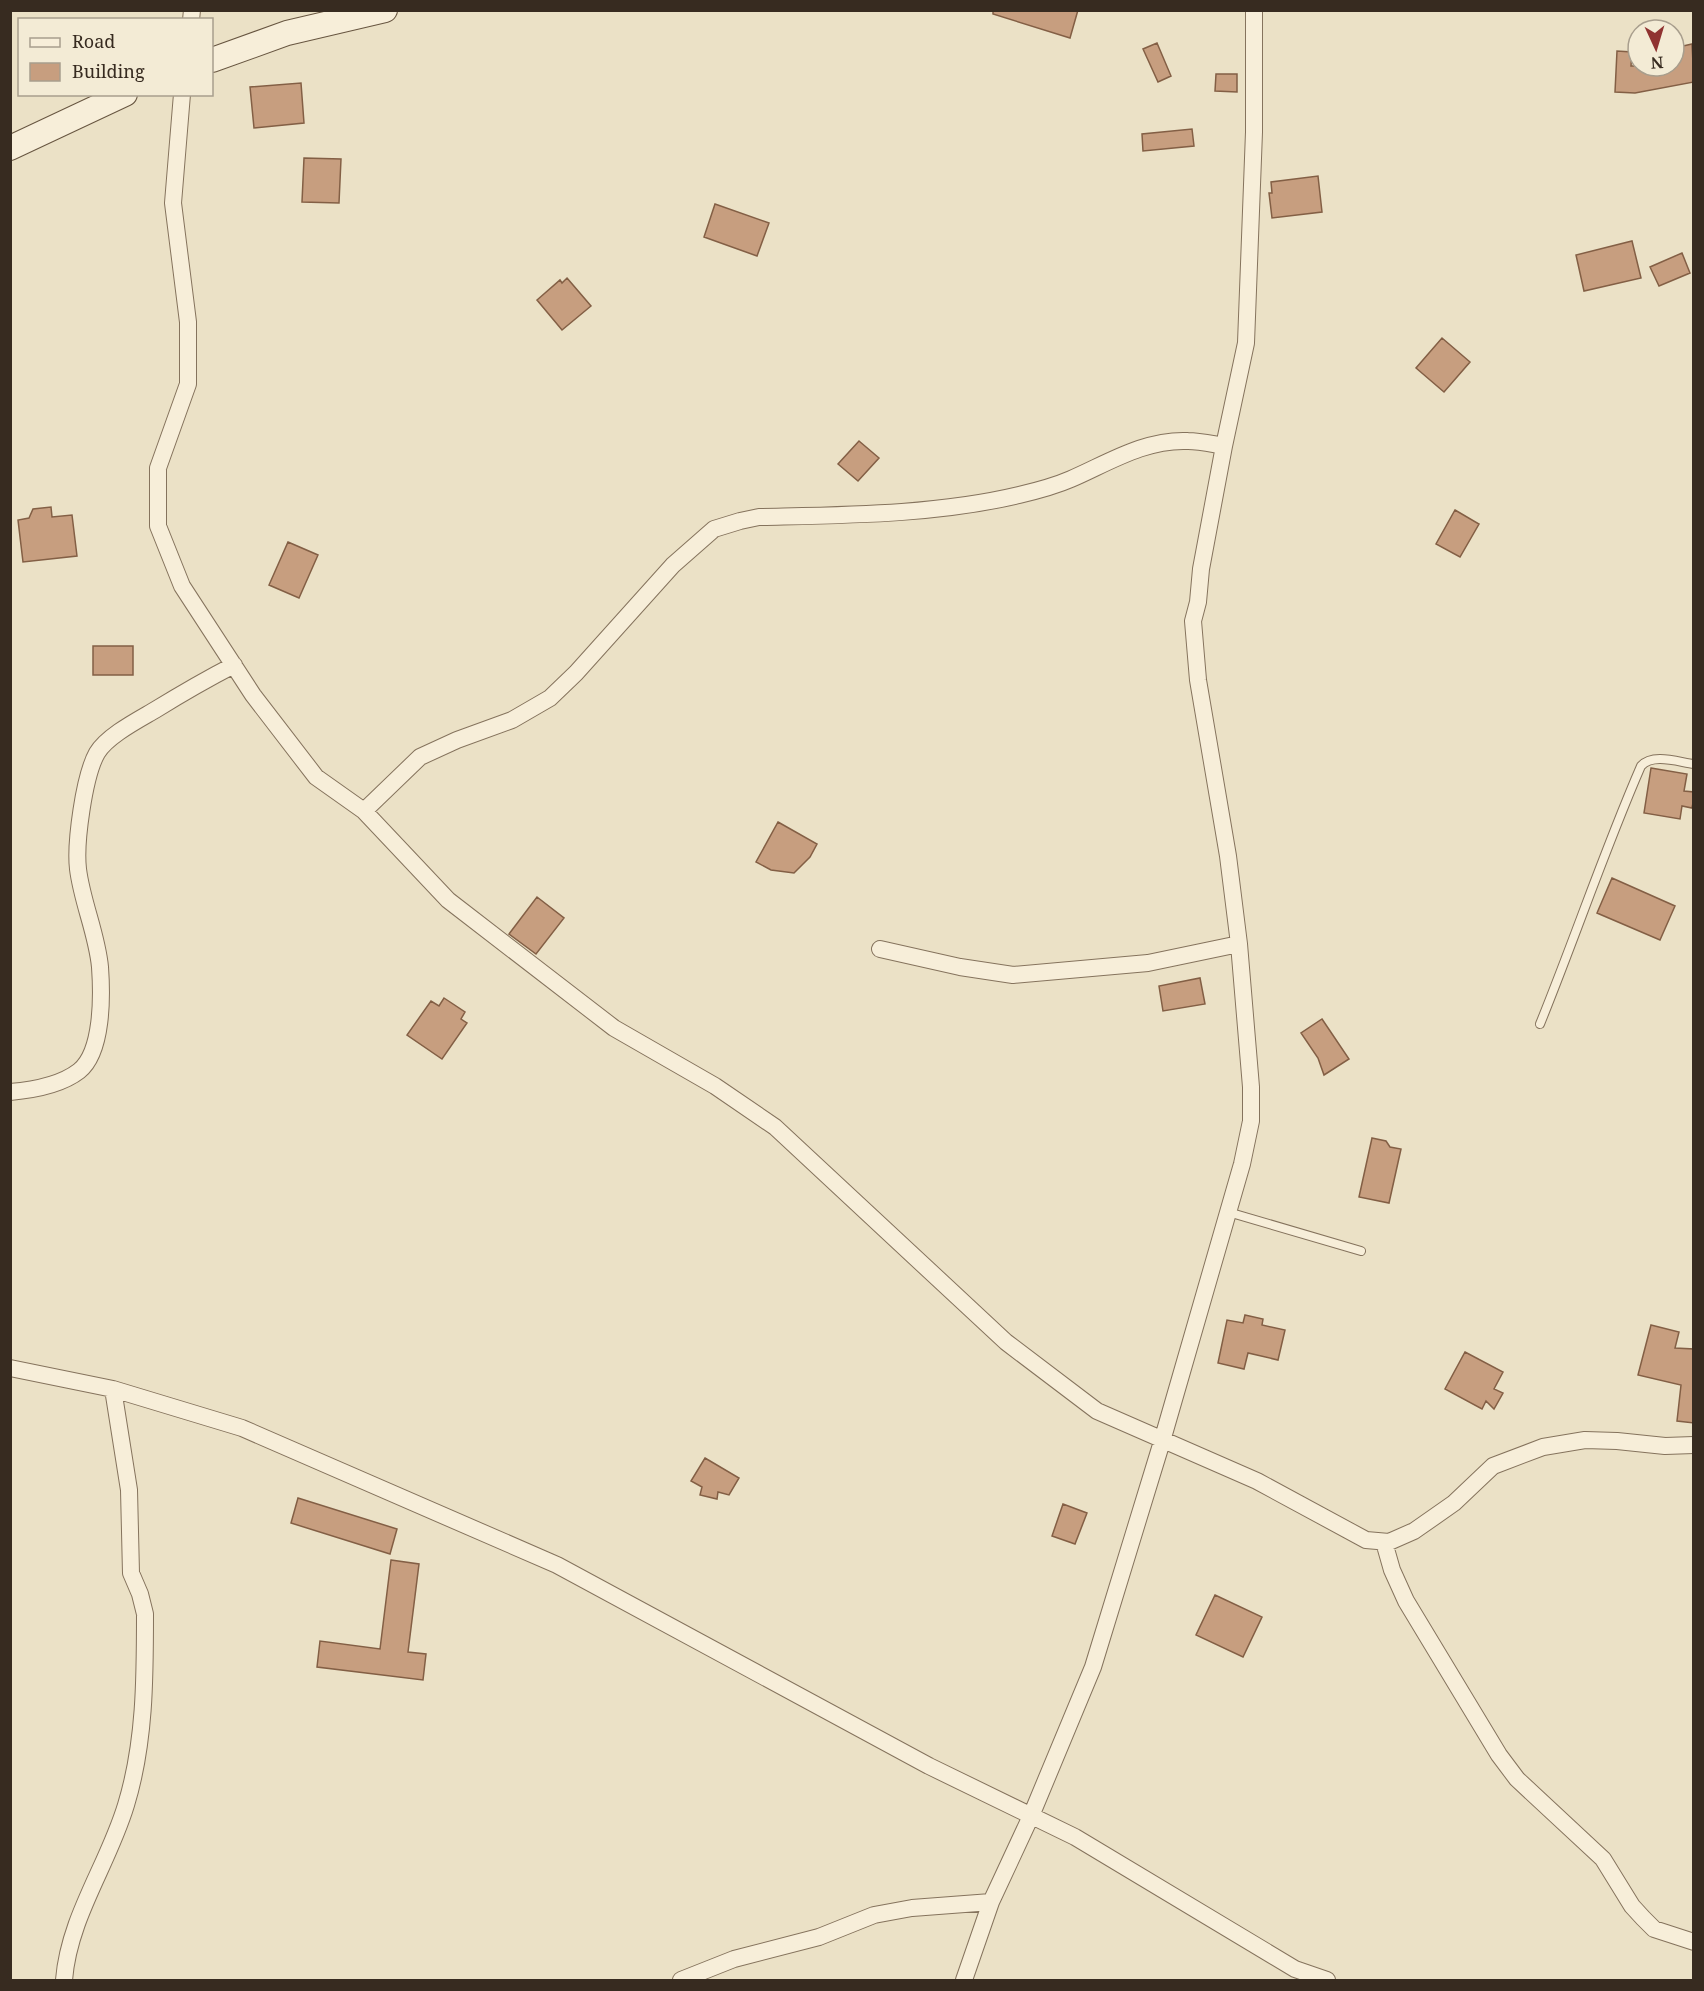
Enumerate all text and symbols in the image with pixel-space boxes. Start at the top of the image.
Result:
legend [18,18,213,96]
north arrow [1626,18,1686,78]
text: Road [72,29,115,53]
text: N [1650,52,1664,74]
text: Building [72,59,145,83]

